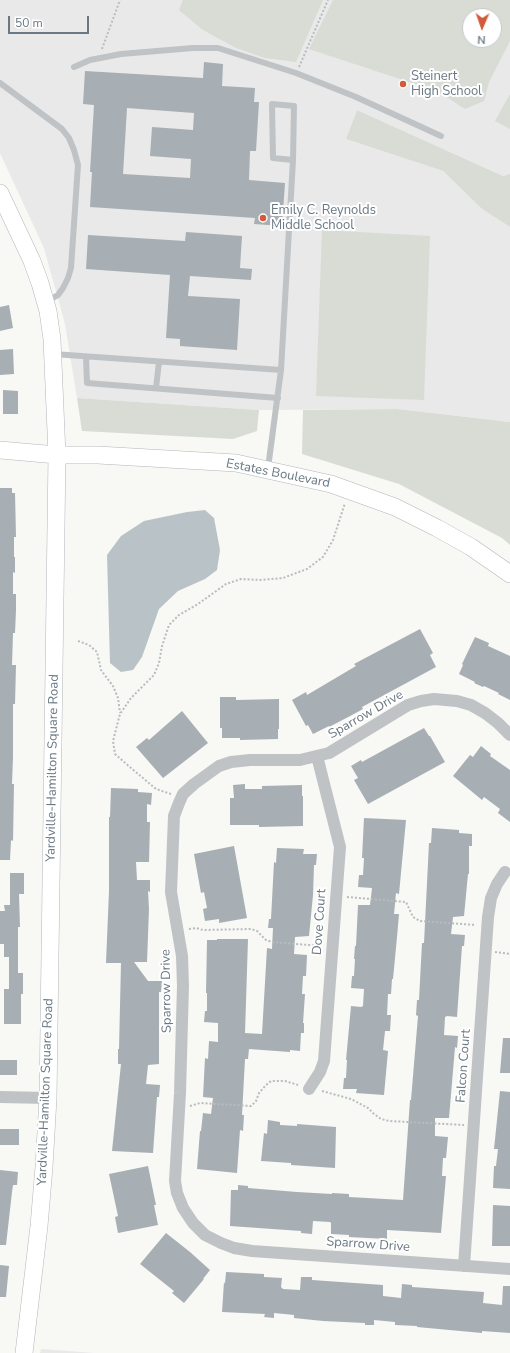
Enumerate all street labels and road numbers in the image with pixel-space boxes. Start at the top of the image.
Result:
street label: Estates Boulevard [225,456,331,492]
street label: Yardville-Hamilton Square Road [44,674,62,862]
street label: Sparrow Drive [326,687,406,743]
street label: Dove Court [310,889,330,955]
street label: Sparrow Drive [158,949,176,1033]
street label: Yardville-Hamilton Square Road [35,998,57,1186]
street label: Falcon Court [454,1029,474,1103]
street label: Sparrow Drive [326,1234,410,1256]

